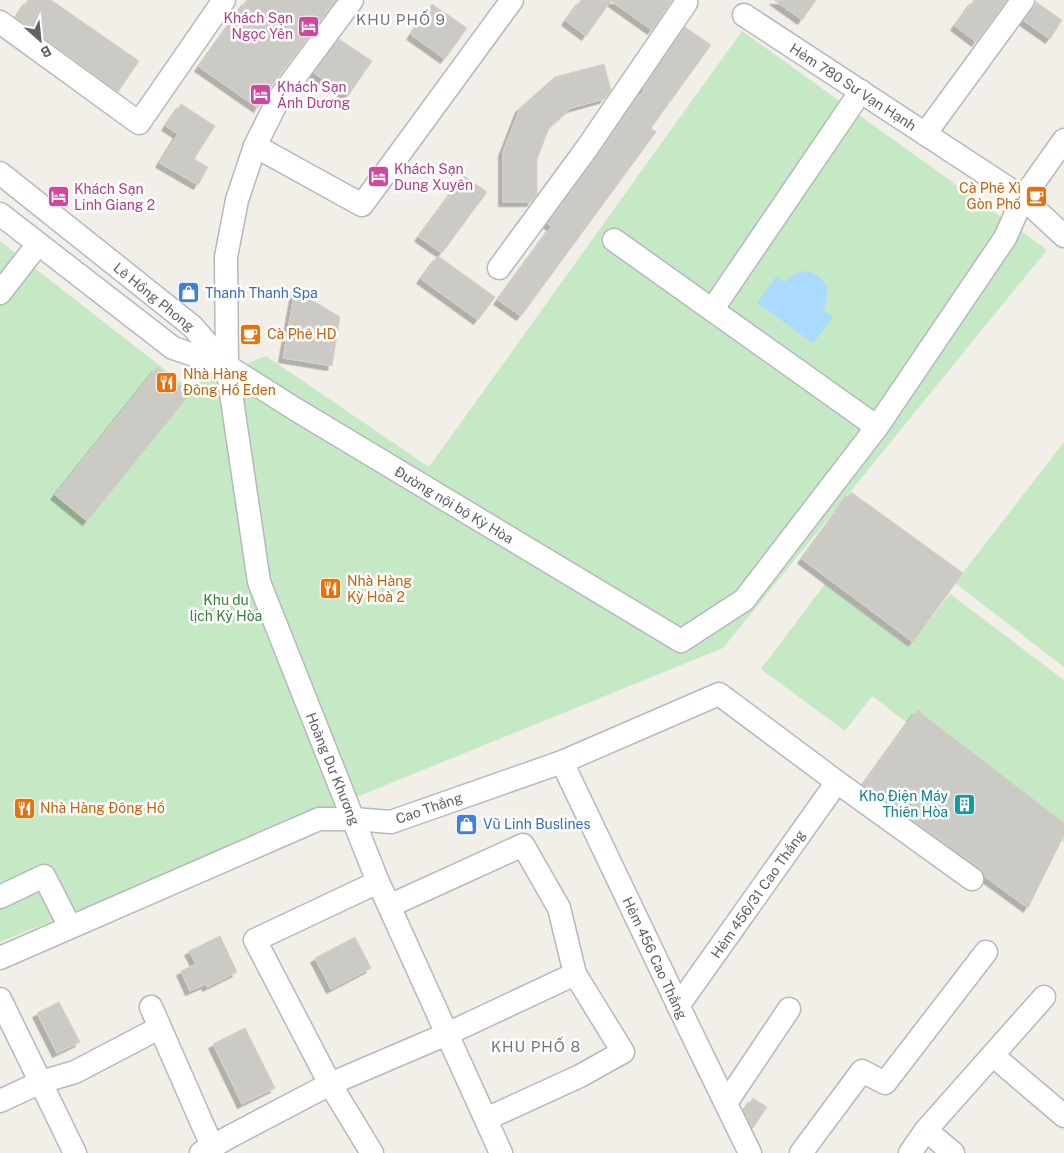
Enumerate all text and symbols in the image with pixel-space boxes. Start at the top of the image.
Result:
district label: KHU PHỐ 9 [356,9,446,28]
place label: Khách Sạn Ngọc Yên [224,10,293,42]
hotel icon: Khách Sạn Ngọc Yên [297,14,321,38]
north arrow [15,15,65,65]
street label: Hẻm 780 Sư Vạn Hạnh [787,40,919,134]
text: B [38,42,54,61]
place label: Khách Sạn Ánh Dương [277,79,351,111]
hotel icon: Khách Sạn Ánh Dương [249,83,273,107]
place label: Khách Sạn Dung Xuyên [394,161,473,193]
hotel icon: Khách Sạn Dung Xuyên [366,165,390,189]
place label: Cà Phê Xì Gòn Phố [959,180,1021,212]
place label: Khách Sạn Linh Giang 2 [74,181,155,213]
cafe icon: Cà Phê Xì Gòn Phố [1025,184,1049,208]
hotel icon: Khách Sạn Linh Giang 2 [46,185,70,209]
street label: Lê Hồng Phong [110,259,198,335]
shop icon: Thanh Thanh Spa [177,281,201,305]
place label: Thanh Thanh Spa [205,285,318,301]
cafe icon: Cà Phê HD [239,322,263,346]
place label: Cà Phê HD [267,326,336,342]
place label: Nhà Hàng Đông Hồ Eden [183,366,276,398]
restaurant icon: Nhà Hàng Đông Hồ Eden [155,370,179,394]
street label: Đường nội bộ Kỳ Hòa [392,463,516,547]
place label: Nhà Hàng Kỳ Hoà 2 [347,573,412,605]
restaurant icon: Nhà Hàng Kỳ Hoà 2 [319,577,343,601]
park label: Khu du lịch Kỳ Hòa [190,592,262,624]
street label: Hoàng Dư Khương [303,710,363,828]
place label: Kho Điện Máy Thiên Hòa [859,788,948,820]
street label: Cao Thắng [394,789,465,827]
building icon: Kho Điện Máy Thiên Hòa [952,792,976,816]
restaurant icon: Nhà Hàng Đông Hồ [12,796,36,820]
place label: Nhà Hàng Đông Hồ [40,800,165,816]
shop icon: Vũ Linh Buslines [455,812,479,836]
place label: Vũ Linh Buslines [483,816,591,832]
street label: Hẻm 456/31 Cao Thắng [708,827,808,961]
street label: Hẻm 456 Cao Thắng [620,894,691,1022]
district label: KHU PHỐ 8 [491,1036,581,1055]

